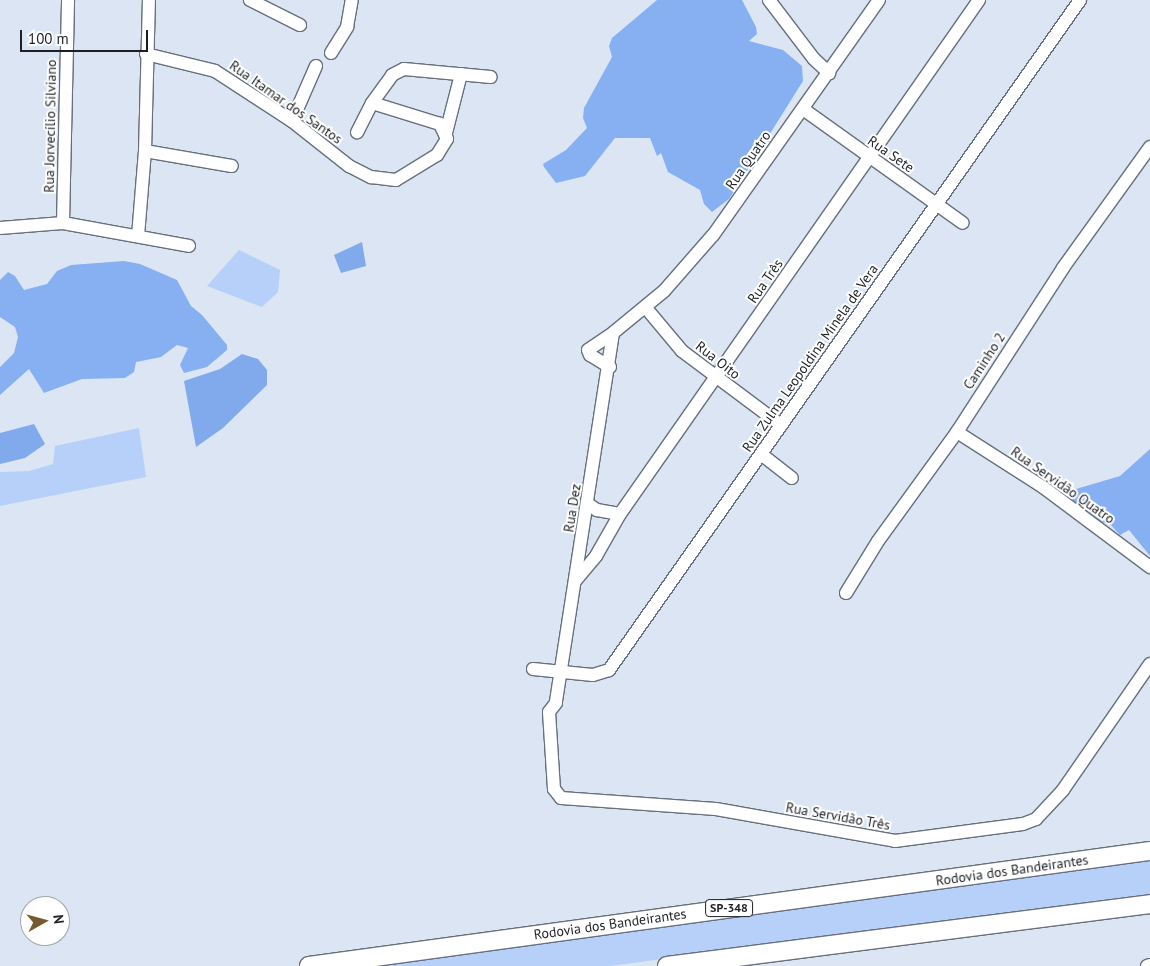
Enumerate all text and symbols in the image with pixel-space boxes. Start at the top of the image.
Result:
scale bar [22,20,150,52]
text: 100 m [28,29,69,48]
street label: Rua Itamar dos Santos [226,57,346,147]
street label: Rua Jorvecílio Silviano [40,59,60,193]
street label: Rua Quatro [722,128,774,192]
street label: Rua Sete [865,132,917,176]
street label: Rua Três [744,256,786,306]
street label: Rua Zulma Leopoldina Minela de Vera [738,261,882,455]
street label: Caminho 2 [960,330,1008,392]
street label: Rua Oito [692,337,744,383]
street label: Rua Servidão Quatro [1008,443,1118,527]
street label: Rua Dez [560,483,584,533]
street label: Rua Servidão Três [784,799,892,833]
street label: Rodovia dos Bandeirantes [935,851,1089,889]
north arrow [20,896,70,946]
road number: SP-348 [704,898,754,918]
street label: Rodovia dos Bandeirantes [533,905,687,943]
text: N [49,914,68,925]

